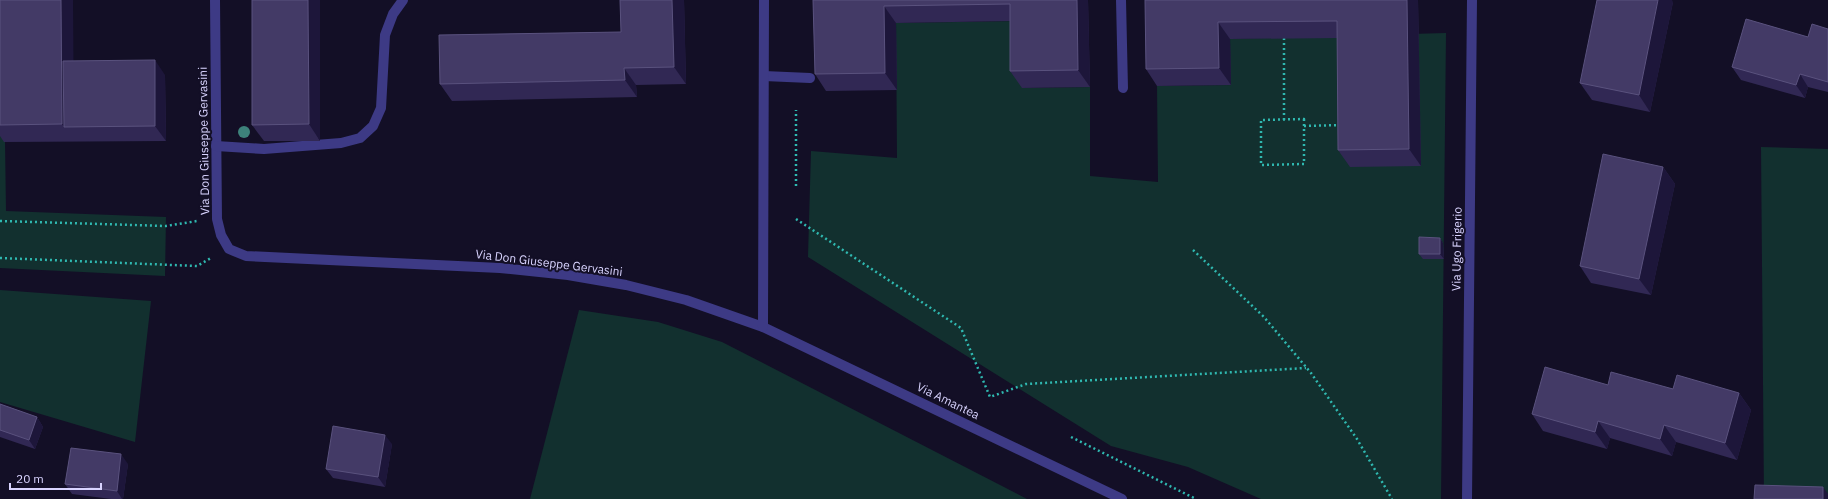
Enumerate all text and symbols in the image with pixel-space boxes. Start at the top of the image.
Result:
street label: Via Don Giuseppe Gervasini [195,67,212,215]
street label: Via Ugo Frigerio [1448,206,1465,291]
street label: Via Don Giuseppe Gervasini [475,246,624,279]
street label: Via Amantea [914,379,983,422]
scale bar [10,465,101,491]
text: 20 m [16,471,44,486]

